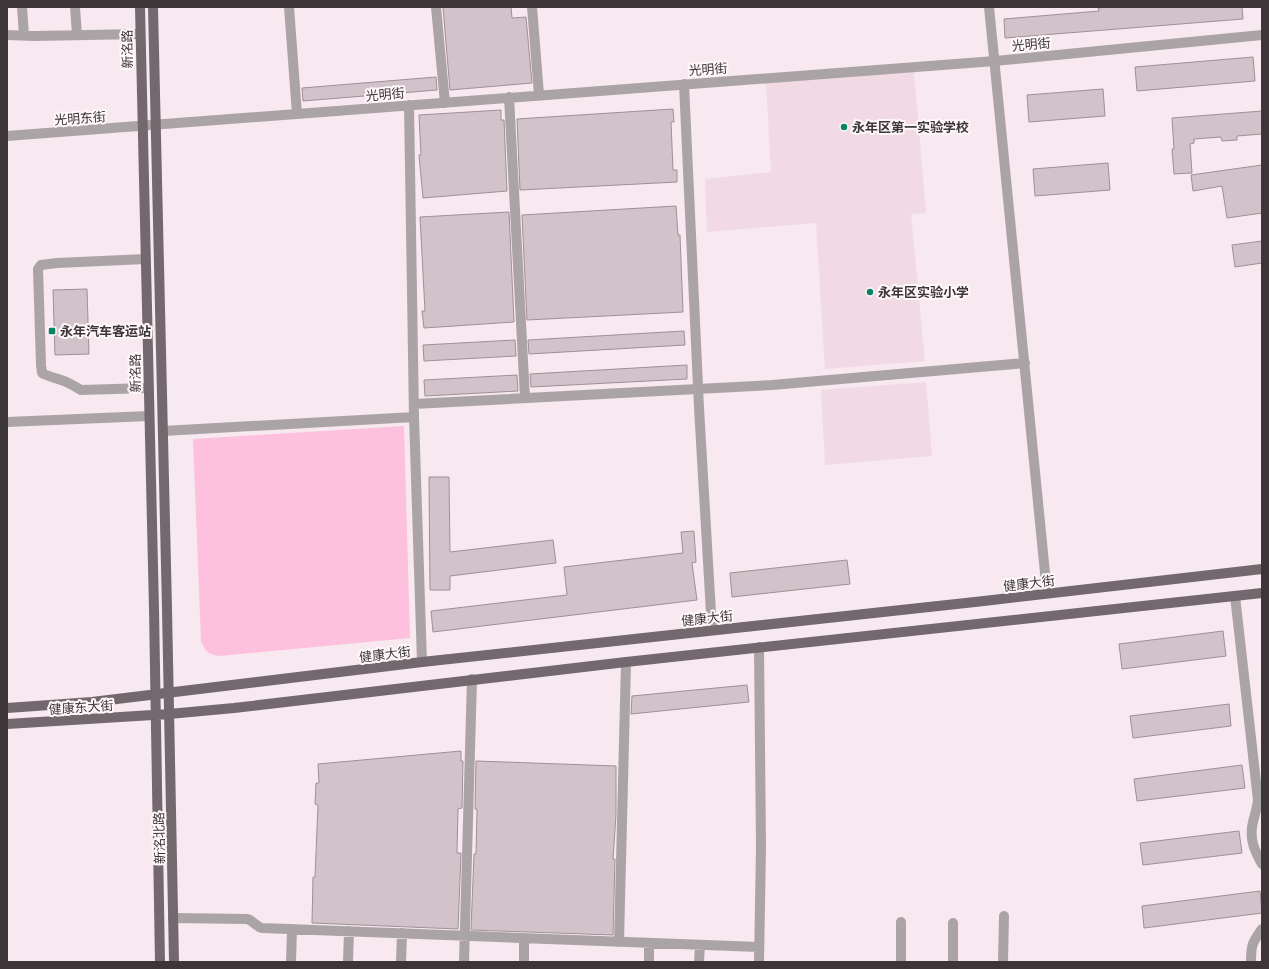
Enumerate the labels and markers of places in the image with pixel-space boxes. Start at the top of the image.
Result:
place label: 永年区第一实验学校 [852,119,969,137]
marker: 永年区第一实验学校 [839,122,849,132]
place label: 永年区实验小学 [878,284,969,302]
marker: 永年区实验小学 [865,287,875,297]
place label: 永年汽车客运站 [60,323,151,341]
marker: 永年汽车客运站 [47,326,57,336]

